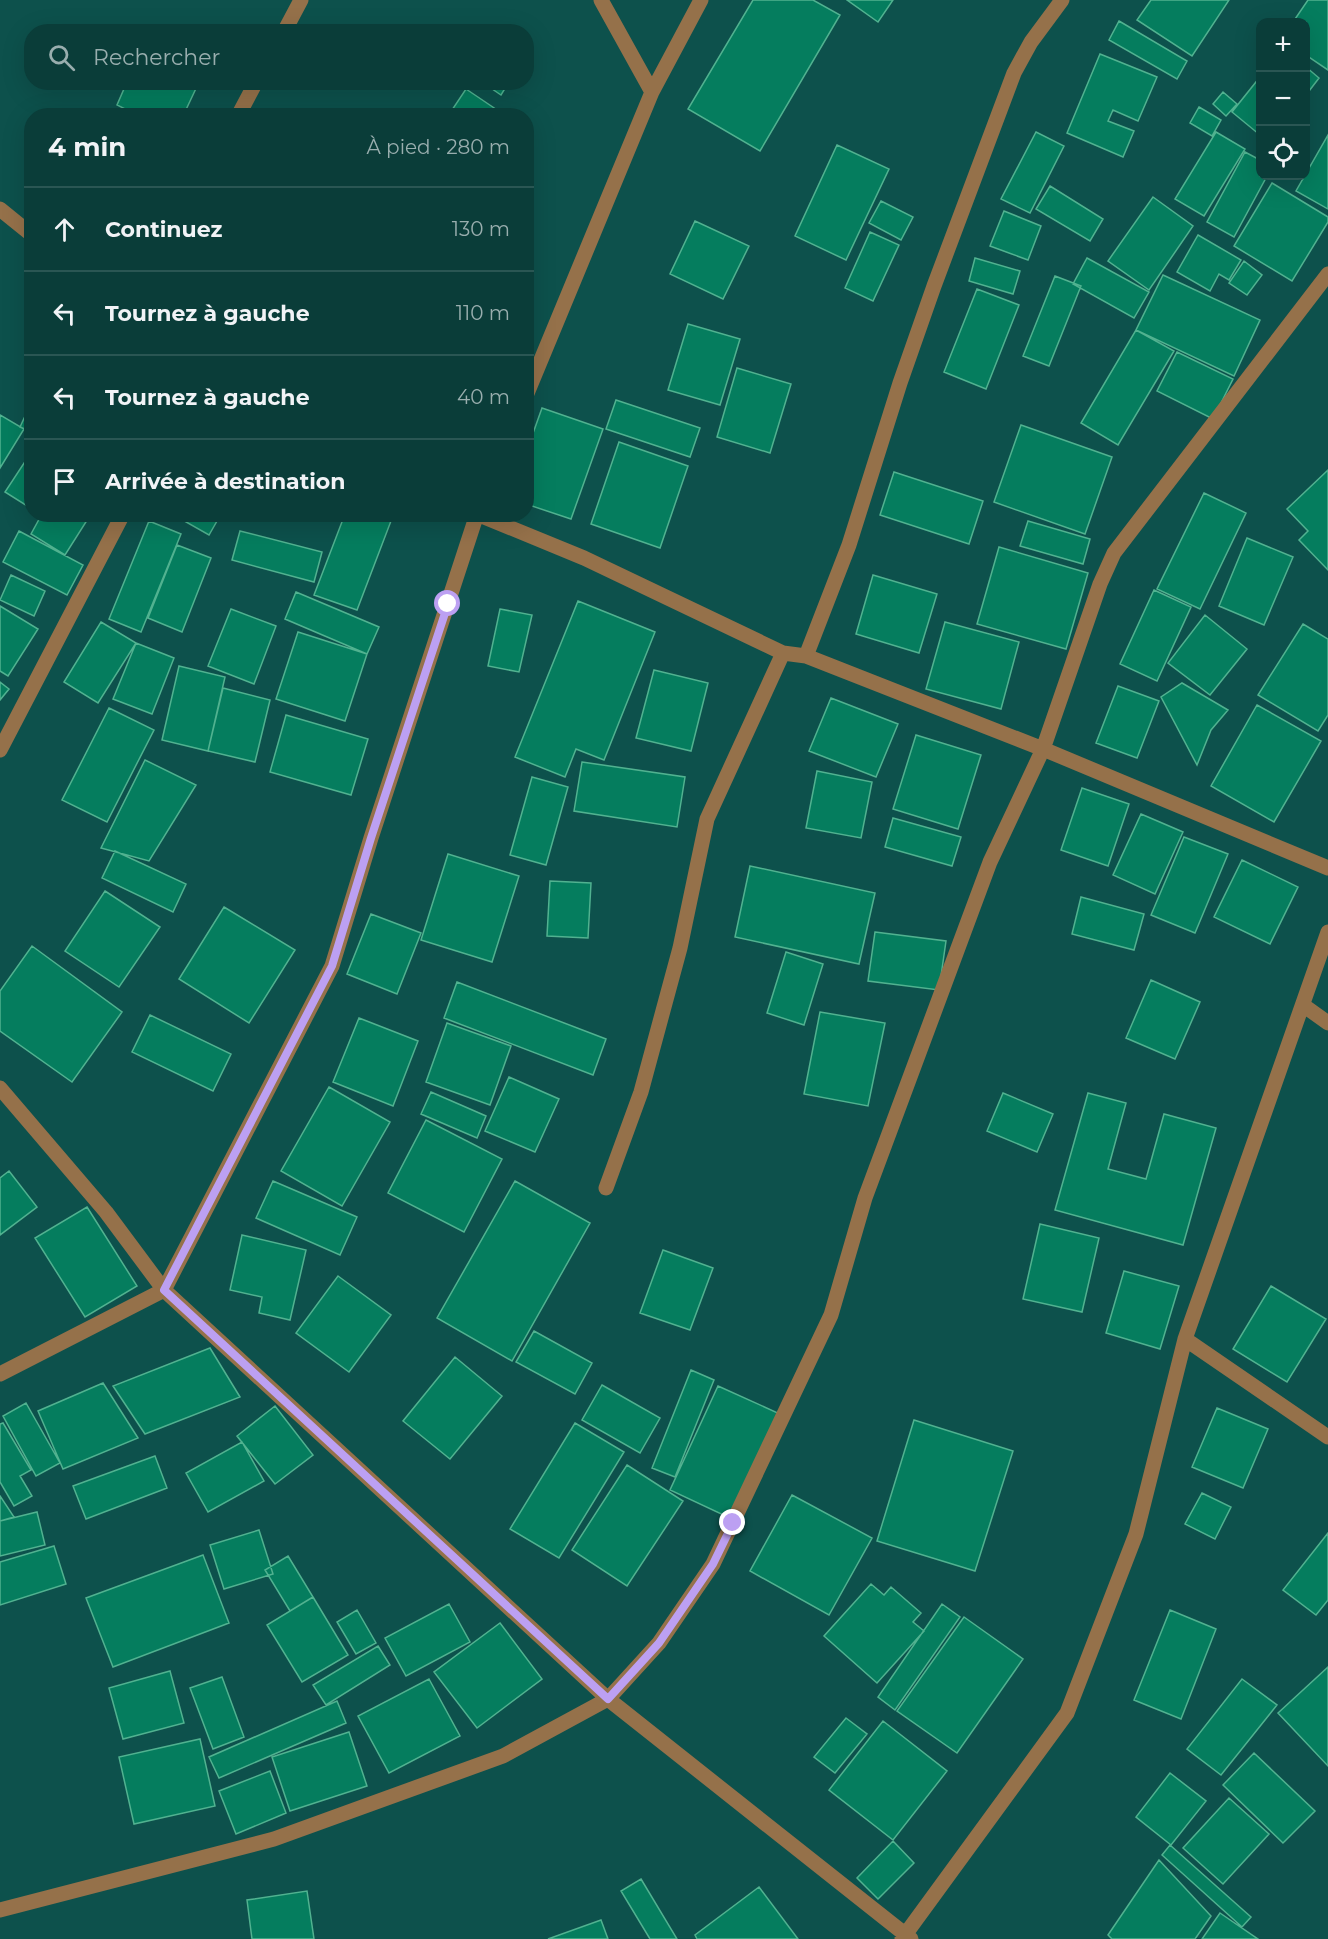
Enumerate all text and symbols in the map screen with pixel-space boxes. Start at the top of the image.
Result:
map controls [1256,18,1310,180]
button: + [1256,18,1310,72]
search box [24,24,534,90]
icon: search [45,41,78,74]
text: Rechercher [93,44,220,71]
button: − [1256,72,1310,126]
button: locate [1256,126,1310,180]
text: 4 min [48,131,126,163]
text: À pied · 280 m [367,135,510,159]
icon: ahead [48,213,81,246]
text: Continuez [105,216,222,243]
text: 130 m [452,217,510,241]
icon: left [48,297,81,330]
text: Tournez à gauche [105,300,310,327]
text: 110 m [456,301,510,325]
icon: left [48,381,81,414]
text: Tournez à gauche [105,384,310,411]
text: 40 m [457,385,510,409]
icon: arrive [48,465,81,498]
text: Arrivée à destination [105,468,345,495]
route start [434,590,460,616]
route end [719,1509,745,1535]

